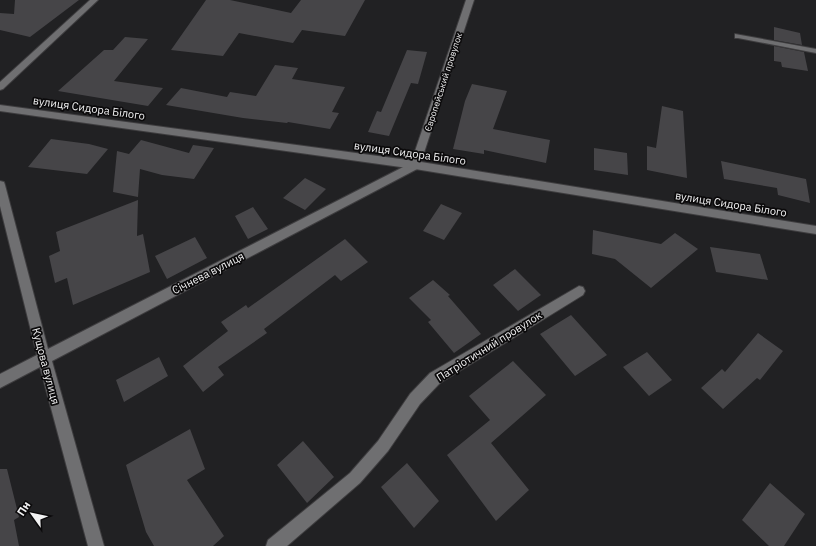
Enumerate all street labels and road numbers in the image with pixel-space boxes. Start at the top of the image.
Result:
street label: Європейський провулок [422,31,464,133]
street label: вулиця Сидора Білого [32,93,146,123]
street label: вулиця Сидора Білого [353,138,467,168]
street label: вулиця Сидора Білого [674,188,788,220]
street label: Січнева вулиця [170,249,246,297]
street label: Патріотичний провулок [434,308,544,384]
street label: Кущова вулиця [29,326,63,406]

